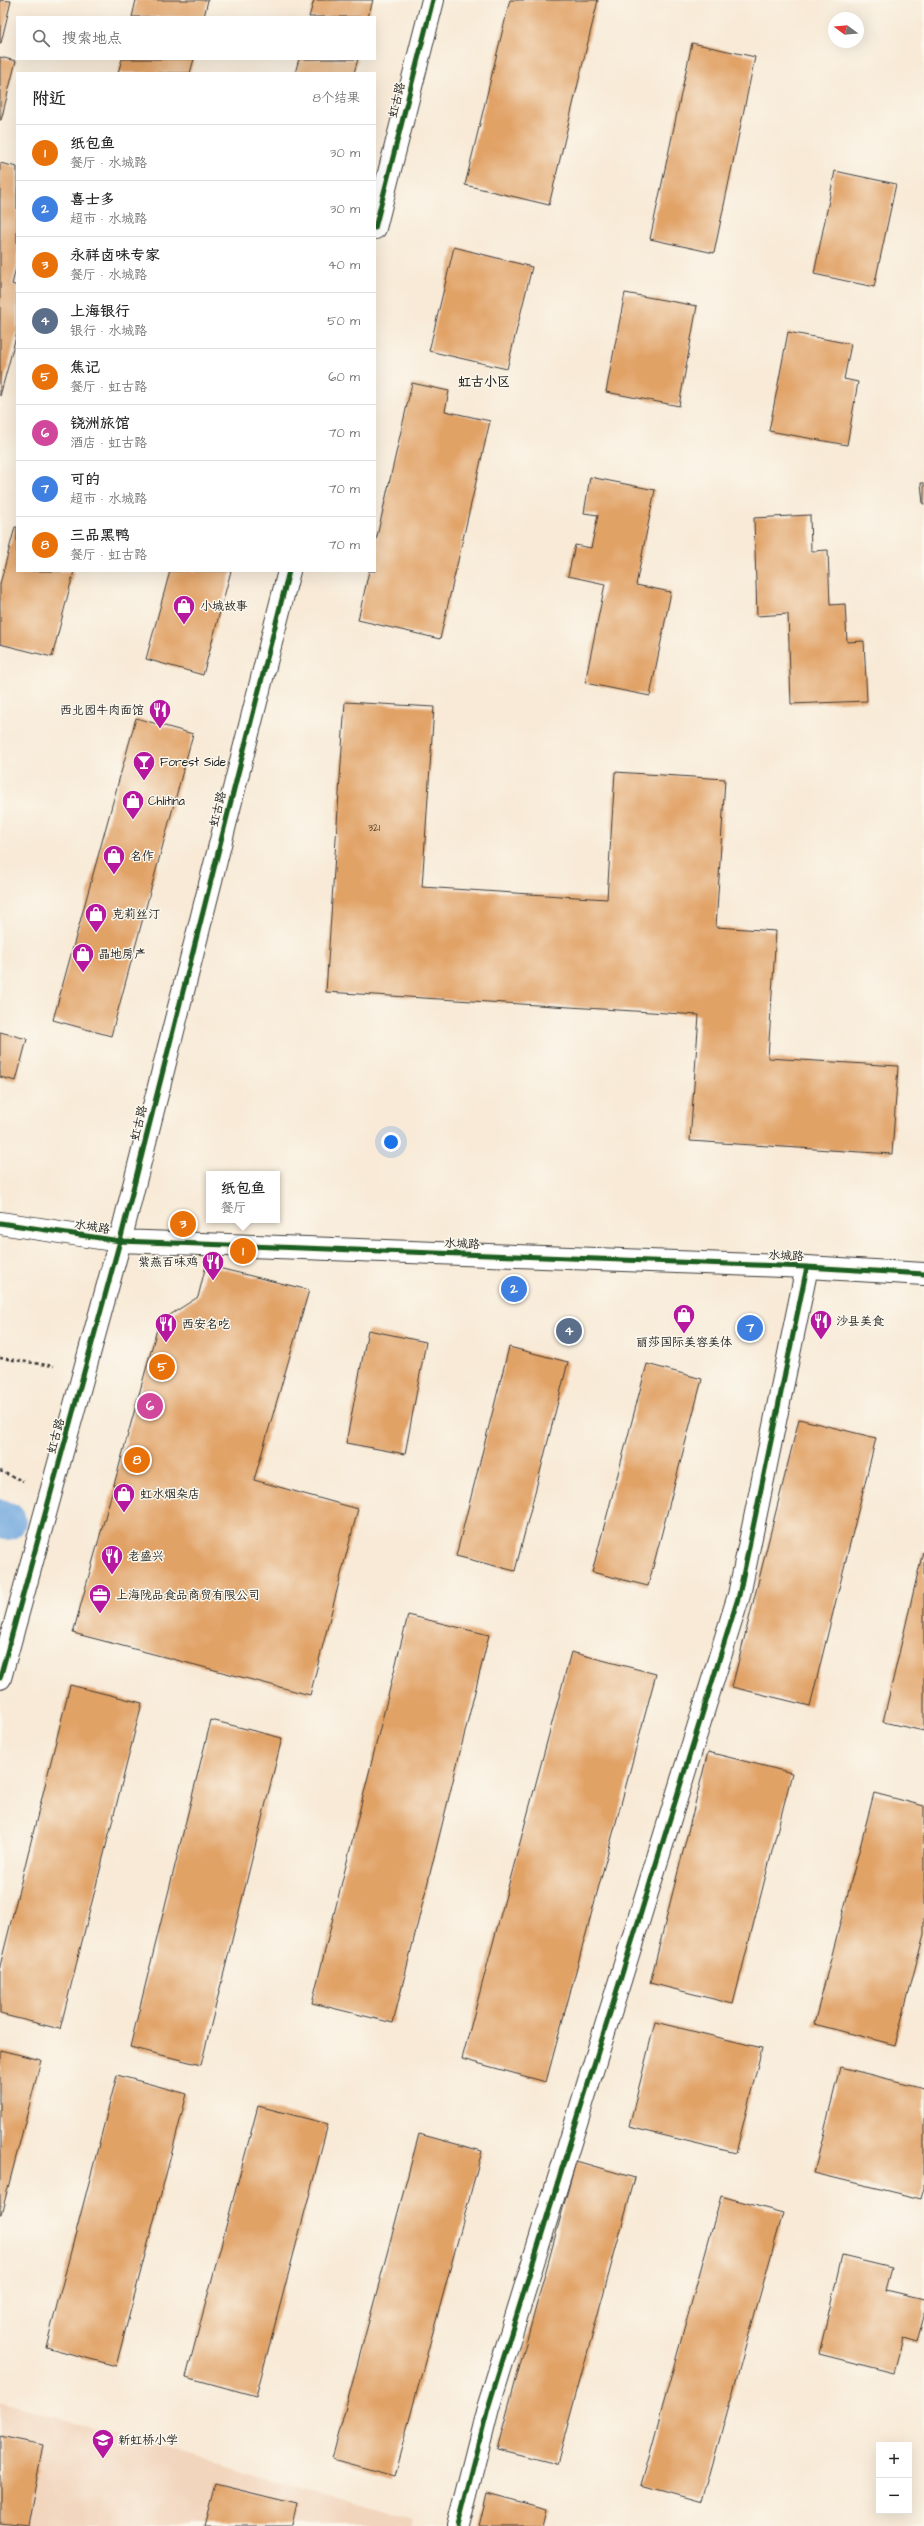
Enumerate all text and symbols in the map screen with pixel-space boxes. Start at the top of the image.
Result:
north arrow [828,12,864,48]
search box [16,16,376,60]
icon: search [30,27,52,49]
text: 搜索地点 [62,28,122,49]
street label: 虹古路 [384,80,410,120]
text: 附近 [32,87,66,111]
text: 8个结果 [313,89,360,107]
text: 纸包鱼 [70,133,115,154]
text: 1 [44,144,46,162]
text: 30 m [330,144,360,162]
text: 餐厅 · 水城路 [70,154,147,172]
text: 喜士多 [70,189,115,210]
text: 2 [41,200,49,218]
text: 30 m [330,200,360,218]
text: 超市 · 水城路 [70,210,147,228]
text: 永祥卤味专家 [70,245,160,266]
text: 3 [42,256,48,274]
text: 40 m [328,256,360,274]
text: 餐厅 · 水城路 [70,266,147,284]
text: 上海银行 [70,301,130,322]
text: 4 [41,312,49,330]
text: 50 m [327,312,360,330]
text: 银行 · 水城路 [70,322,147,340]
text: 焦记 [70,357,100,378]
text: 5 [40,368,50,386]
text: 60 m [328,368,360,386]
district label: 虹古小区 [458,373,510,391]
text: 餐厅 · 虹古路 [70,378,147,396]
text: 铙洲旅馆 [70,413,130,434]
text: 6 [41,424,49,442]
text: 70 m [328,424,360,442]
text: 酒店 · 虹古路 [70,434,147,452]
text: 可的 [70,469,100,490]
text: 7 [41,480,49,498]
text: 70 m [328,480,360,498]
text: 超市 · 水城路 [70,490,147,508]
text: 三品黑鸭 [70,525,130,546]
text: 8 [41,536,49,554]
text: 70 m [328,536,360,554]
text: 餐厅 · 虹古路 [70,546,147,564]
shop icon: 小城故事 [171,593,197,626]
place label: 小城故事 [200,598,248,615]
restaurant icon: 西北园牛肉面馆 [147,697,173,730]
place label: 西北园牛肉面馆 [60,702,144,719]
bar icon: Forest Side [131,749,157,782]
place label: Forest Side [160,754,227,771]
shop icon: Chlitina [120,788,146,821]
street label: 虹古路 [205,789,231,829]
place label: Chlitina [148,793,185,810]
house number: 321 [368,821,381,835]
shop icon: 名作 [101,843,127,876]
place label: 名作 [130,848,154,865]
shop icon: 克莉丝汀 [83,901,109,934]
place label: 克莉丝汀 [112,906,160,923]
shop icon: 晶地房产 [70,941,96,974]
place label: 晶地房产 [98,946,146,963]
street label: 虹古路 [126,1103,152,1143]
your location [381,1132,401,1152]
popup [206,1171,280,1223]
text: 纸包鱼 [220,1178,266,1199]
text: 餐厅 [220,1199,247,1217]
pin: 3 [170,1209,196,1239]
street label: 水城路 [73,1216,111,1238]
street label: 水城路 [444,1235,480,1253]
pin: 1 [230,1236,256,1266]
street label: 水城路 [768,1247,804,1265]
restaurant icon: 紫燕百味鸡 [200,1249,226,1282]
place label: 紫燕百味鸡 [138,1254,198,1271]
pin: 2 [501,1274,527,1304]
shop icon: 丽莎国际美容美体 [671,1302,697,1335]
restaurant icon: 沙县美食 [808,1308,834,1341]
restaurant icon: 西安名吃 [153,1311,179,1344]
pin: 7 [737,1313,763,1343]
place label: 沙县美食 [836,1313,884,1330]
place label: 西安名吃 [182,1316,230,1333]
pin: 4 [556,1316,582,1346]
place label: 丽莎国际美容美体 [636,1334,732,1351]
pin: 5 [149,1352,175,1382]
pin: 6 [137,1391,163,1421]
street label: 虹古路 [43,1416,69,1456]
pin: 8 [124,1445,150,1475]
shop icon: 虹水烟杂店 [111,1481,137,1514]
place label: 虹水烟杂店 [140,1486,200,1503]
restaurant icon: 老盛兴 [99,1543,125,1576]
place label: 老盛兴 [128,1548,164,1565]
office icon: 上海陇品食品商贸有限公司 [87,1582,113,1615]
place label: 上海陇品食品商贸有限公司 [116,1587,260,1604]
school or university icon: 新虹桥小学 [90,2427,116,2460]
place label: 新虹桥小学 [118,2432,178,2449]
map controls [876,2442,912,2514]
button: + [876,2442,912,2478]
button: − [876,2478,912,2514]

